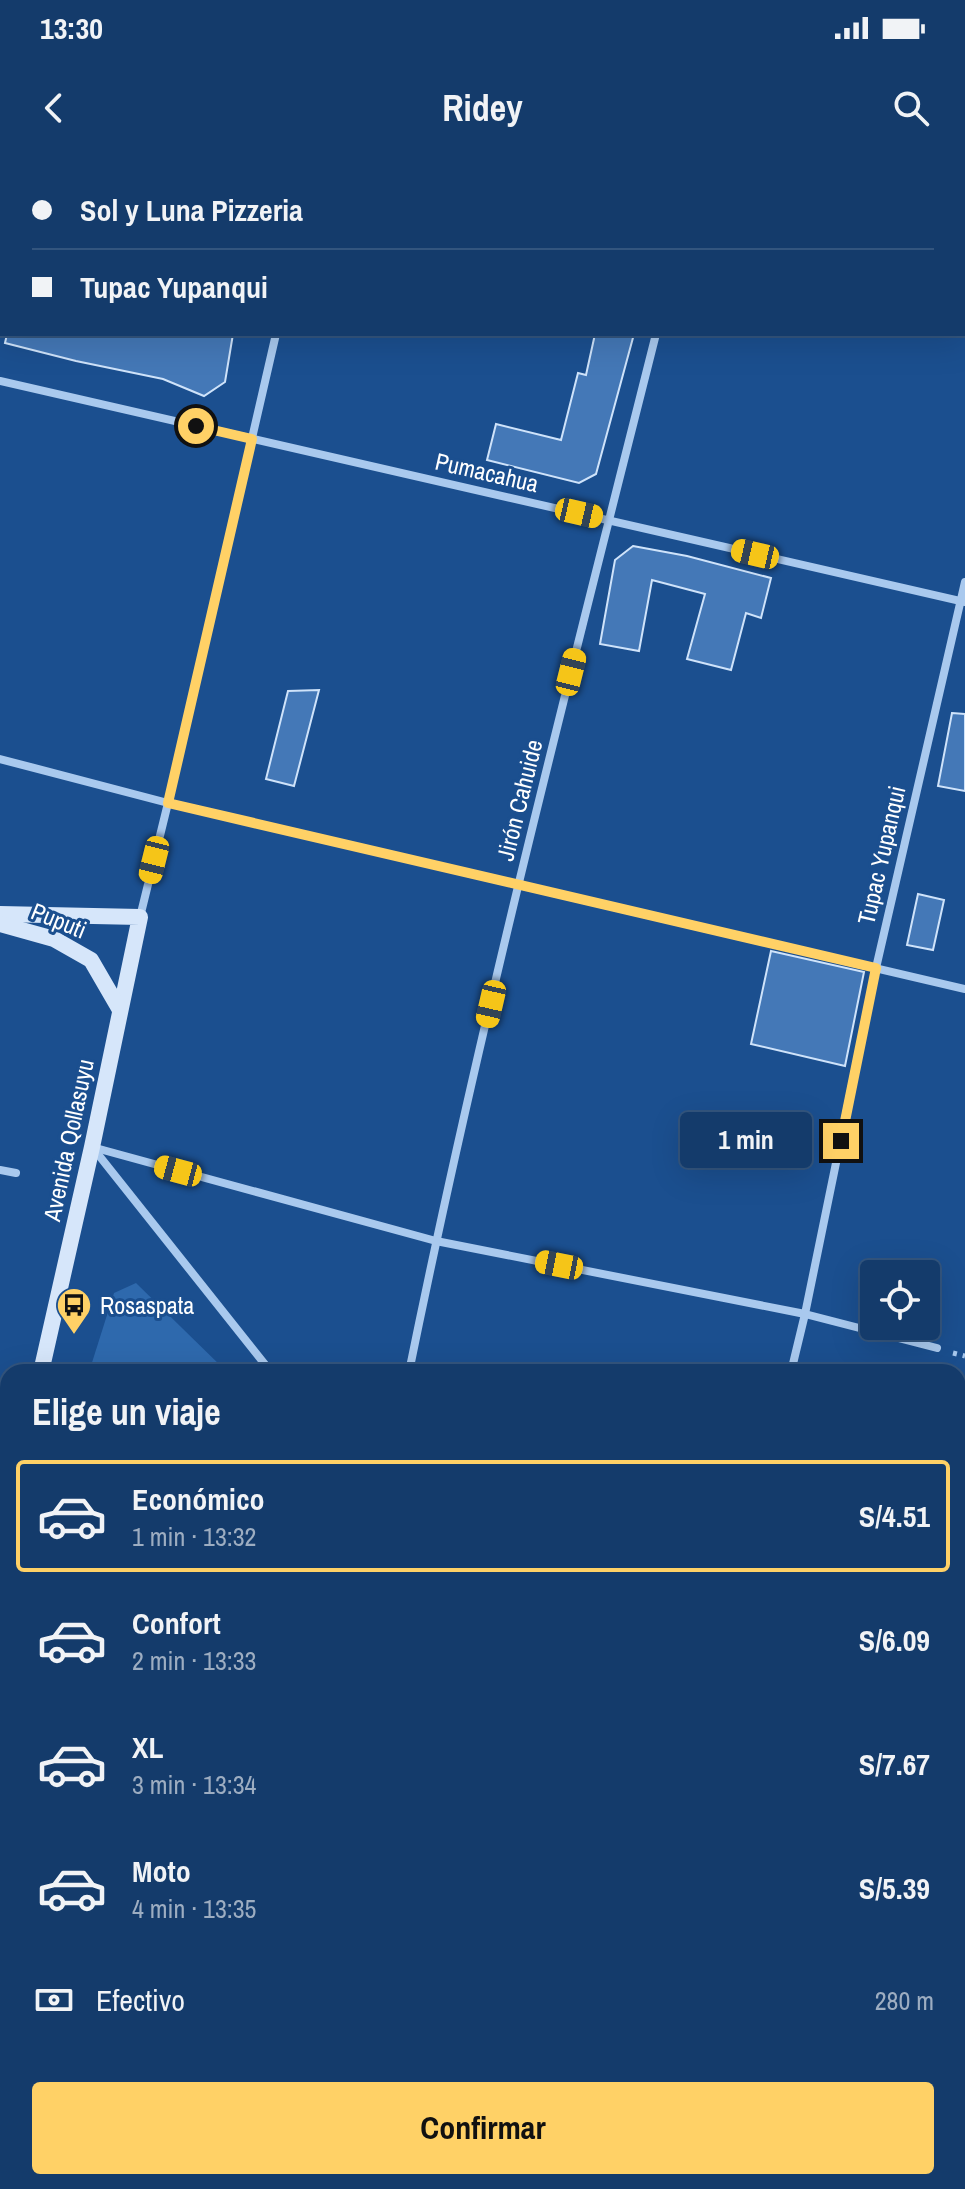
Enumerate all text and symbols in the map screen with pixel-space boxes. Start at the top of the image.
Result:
text: 13:30 [40,8,103,48]
text: Ridey [442,84,523,132]
icon: back [32,86,76,130]
icon: search [889,86,933,130]
text: Sol y Luna Pizzeria [80,190,303,230]
text: Tupac Yupanqui [80,267,268,307]
route start [178,408,214,444]
street label: Pumacahua [432,445,542,499]
car [553,496,605,530]
car [729,537,781,571]
car [554,646,588,698]
street label: Jirón Cahuide [489,736,549,864]
street label: Tupac Yupanqui [850,783,912,927]
car [137,834,171,886]
street label: Puputi [27,895,91,945]
car [474,978,508,1030]
street label: Avenida Qollasuyu [35,1056,101,1225]
callout: 1 min [681,1113,813,1169]
text: 1 min [718,1122,774,1157]
route end [823,1123,859,1159]
car [152,1153,204,1189]
car [533,1249,585,1281]
map controls [860,1260,940,1340]
button: locate [860,1260,940,1340]
bus stop icon: Rosaspata [55,1286,93,1336]
place label: Rosaspata [100,1289,194,1321]
text: Elige un viaje [32,1388,221,1436]
text: Económico [132,1479,265,1519]
icon: car [36,1480,108,1552]
text: S/4.51 [859,1496,930,1536]
text: 1 min · 13:32 [132,1519,256,1554]
text: Confort [132,1603,221,1643]
icon: car [36,1604,108,1676]
text: S/6.09 [859,1620,930,1660]
text: 2 min · 13:33 [132,1643,256,1678]
text: XL [132,1727,163,1767]
icon: car [36,1728,108,1800]
text: S/7.67 [859,1744,930,1784]
text: 3 min · 13:34 [132,1767,256,1802]
text: Moto [132,1851,191,1891]
icon: car [36,1852,108,1924]
text: S/5.39 [859,1868,930,1908]
text: 4 min · 13:35 [132,1891,256,1926]
icon: cash [32,1978,76,2022]
text: Efectivo [96,1980,185,2020]
text: 280 m [875,1983,934,2018]
button: Confirmar [32,2082,934,2174]

